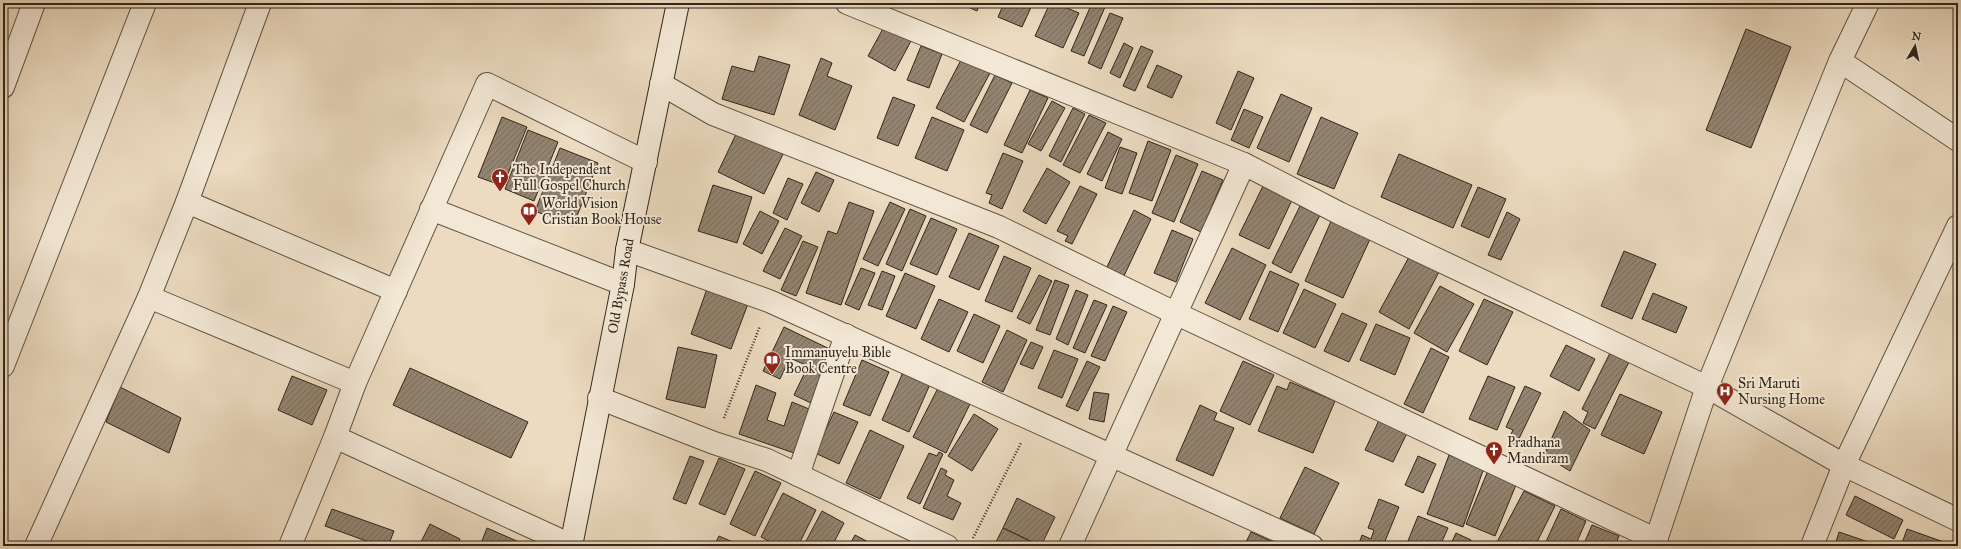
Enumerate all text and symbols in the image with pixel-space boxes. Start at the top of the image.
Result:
north arrow [1895,26,1935,66]
text: N [1911,29,1923,44]
place label: The Independent Full Gospel Church [513,161,626,194]
church icon: The Independent Full Gospel Church [490,167,510,192]
place label: World Vision Cristian Book House [542,195,662,228]
library icon: World Vision Cristian Book House [519,201,539,226]
street label: Old Bypass Road [604,237,638,335]
place label: Immanuyelu Bible Book Centre [785,344,891,377]
library icon: Immanuyelu Bible Book Centre [762,350,782,375]
place label: Sri Maruti Nursing Home [1738,375,1825,408]
hospital icon: Sri Maruti Nursing Home [1715,381,1735,406]
place label: Pradhana Mandiram [1507,434,1569,467]
church icon: Pradhana Mandiram [1484,440,1504,465]

